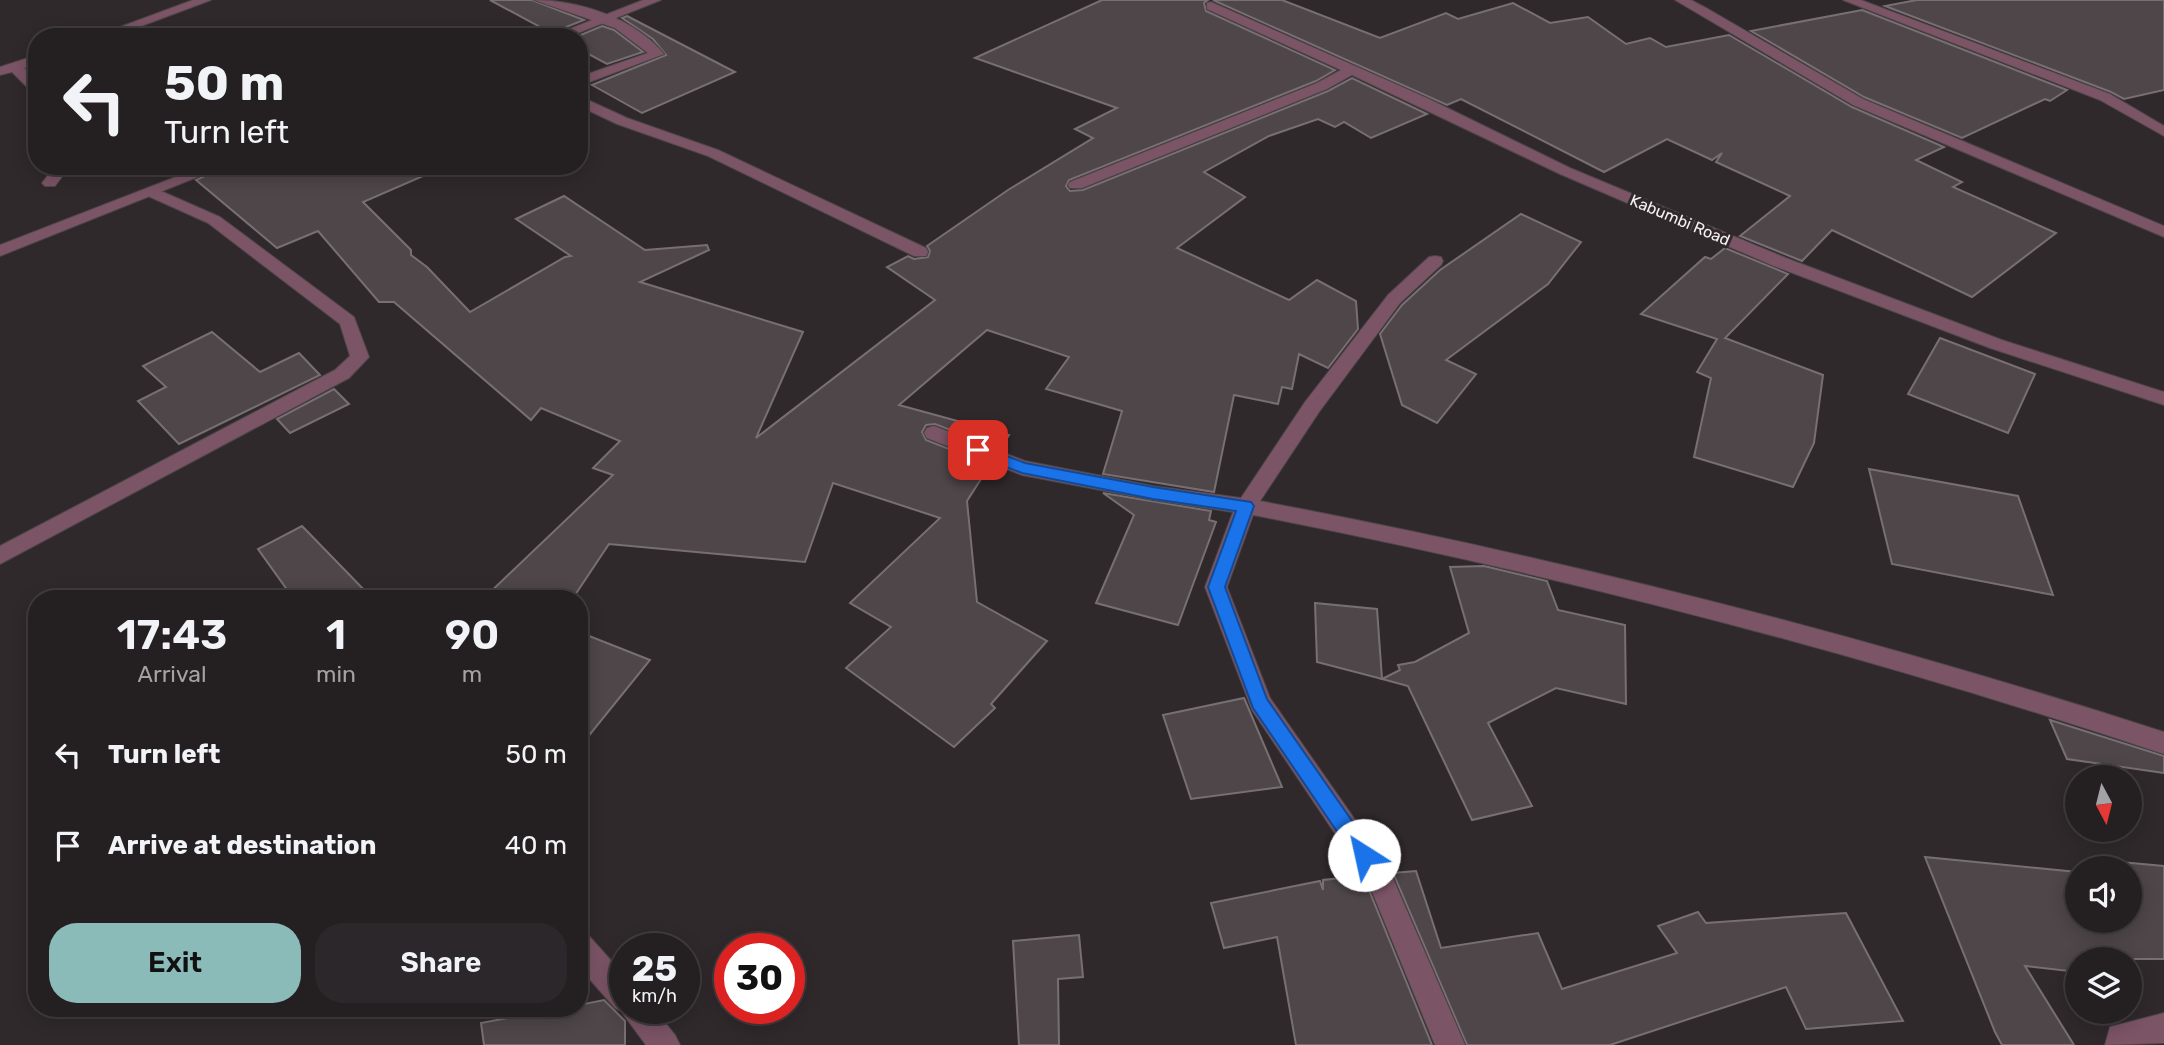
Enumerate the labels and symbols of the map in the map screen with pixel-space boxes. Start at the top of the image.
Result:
street label: Kabumbi Road [1627,190,1733,250]
pin [948,420,1008,480]
north arrow [2065,765,2142,842]
position arrow [1327,818,1401,892]
speed limit sign: 30 [714,933,805,1024]

